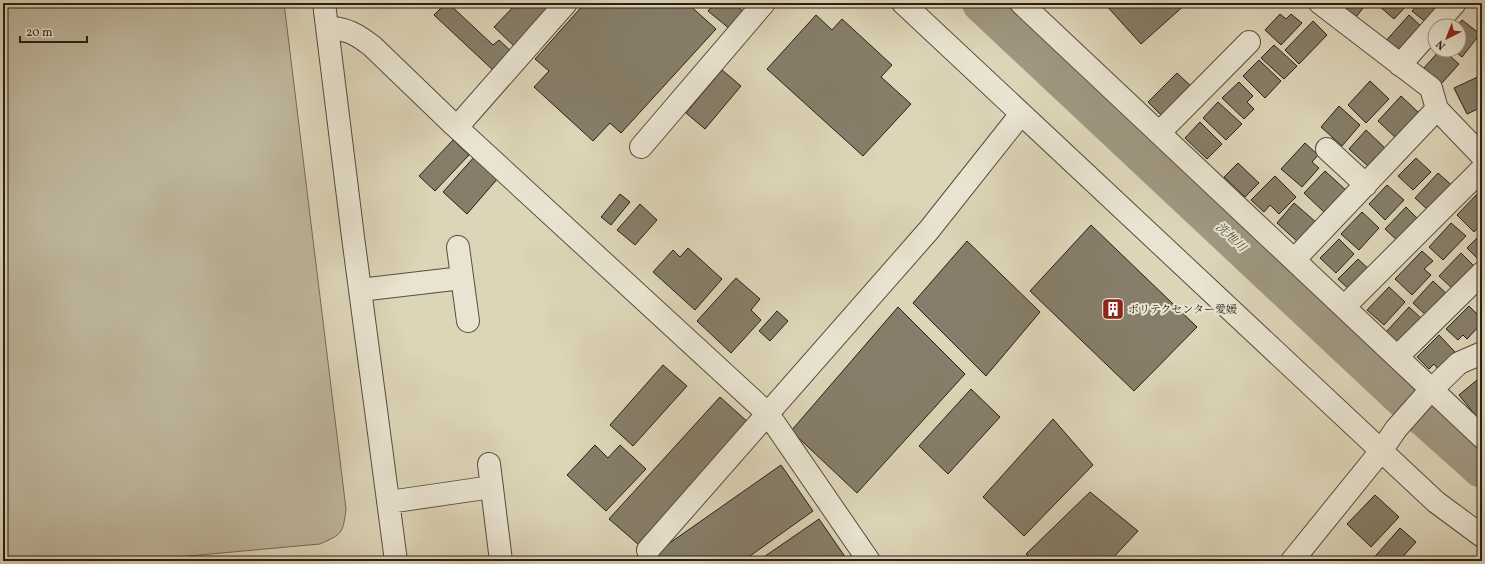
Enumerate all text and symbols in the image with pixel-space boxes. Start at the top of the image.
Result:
scale bar [20,18,87,44]
north arrow [1427,18,1467,58]
text: 20 m [26,25,53,41]
text: N [1433,36,1449,53]
water label: 洗地川 [1212,220,1250,257]
building icon: ポリテクセンター愛媛 [1100,296,1126,322]
place label: ポリテクセンター愛媛 [1128,303,1237,318]

